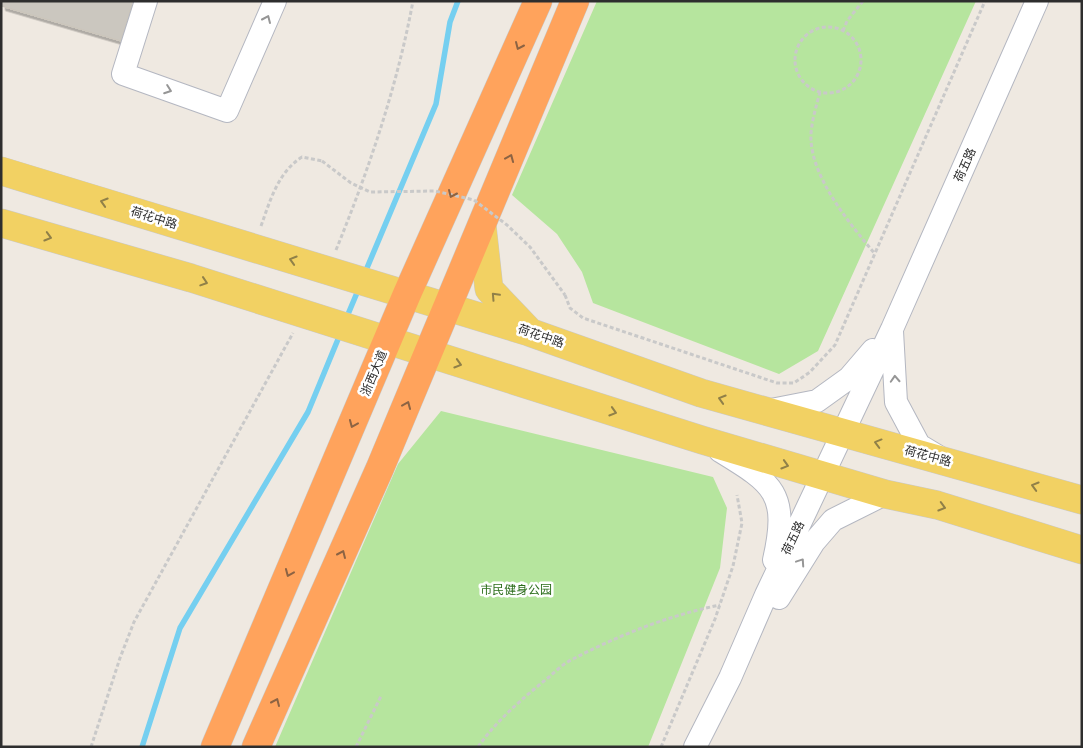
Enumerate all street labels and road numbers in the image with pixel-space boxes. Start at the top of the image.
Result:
street label: 荷五路 [951,146,979,184]
street label: 荷花中路 [129,204,179,232]
street label: 荷花中路 [516,322,566,350]
street label: 浙西大道 [358,348,390,398]
street label: 荷花中路 [903,443,953,469]
street label: 荷五路 [779,519,807,557]

